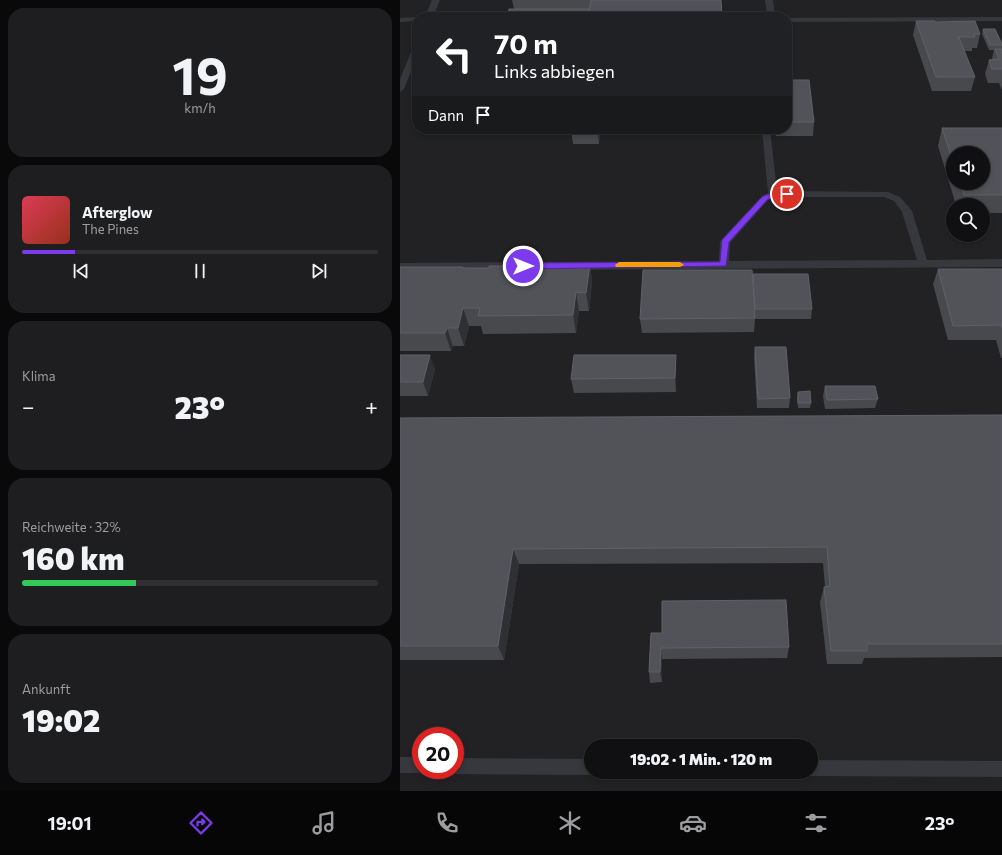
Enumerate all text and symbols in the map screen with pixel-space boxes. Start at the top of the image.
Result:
text: 70 m [494,26,558,60]
icon: left [428,28,480,80]
text: 19 [172,42,228,106]
text: Links abbiegen [494,60,615,82]
text: km/h [184,100,216,116]
icon: arrive [472,104,494,126]
text: Dann [428,106,464,124]
map controls [946,146,990,242]
button: sound [946,146,990,190]
pin [770,177,804,211]
icon: arrive [776,183,798,205]
button: search [946,198,990,242]
text: Afterglow [82,203,152,221]
text: The Pines [82,221,139,237]
position arrow [502,245,544,287]
icon: previous [70,260,92,282]
icon: pause [189,260,211,282]
icon: next [308,260,330,282]
text: Klima [22,368,56,384]
text: 23° [175,388,225,425]
text: − [22,393,35,420]
text: + [365,393,378,420]
text: Reichweite · 32% [22,519,121,535]
text: 160 km [22,539,124,576]
text: Ankunft [22,681,71,697]
text: 19:02 [22,701,100,738]
speed limit sign: 20 [412,727,464,779]
text: 19:02 · 1 Min. · 120 m [630,750,772,768]
icon: directions [187,809,215,837]
icon: music [310,809,338,837]
icon: phone [433,809,461,837]
icon: climate [556,809,584,837]
icon: car [679,809,707,837]
icon: filters [802,809,830,837]
text: 19:01 [48,812,92,834]
text: 23° [925,812,954,834]

